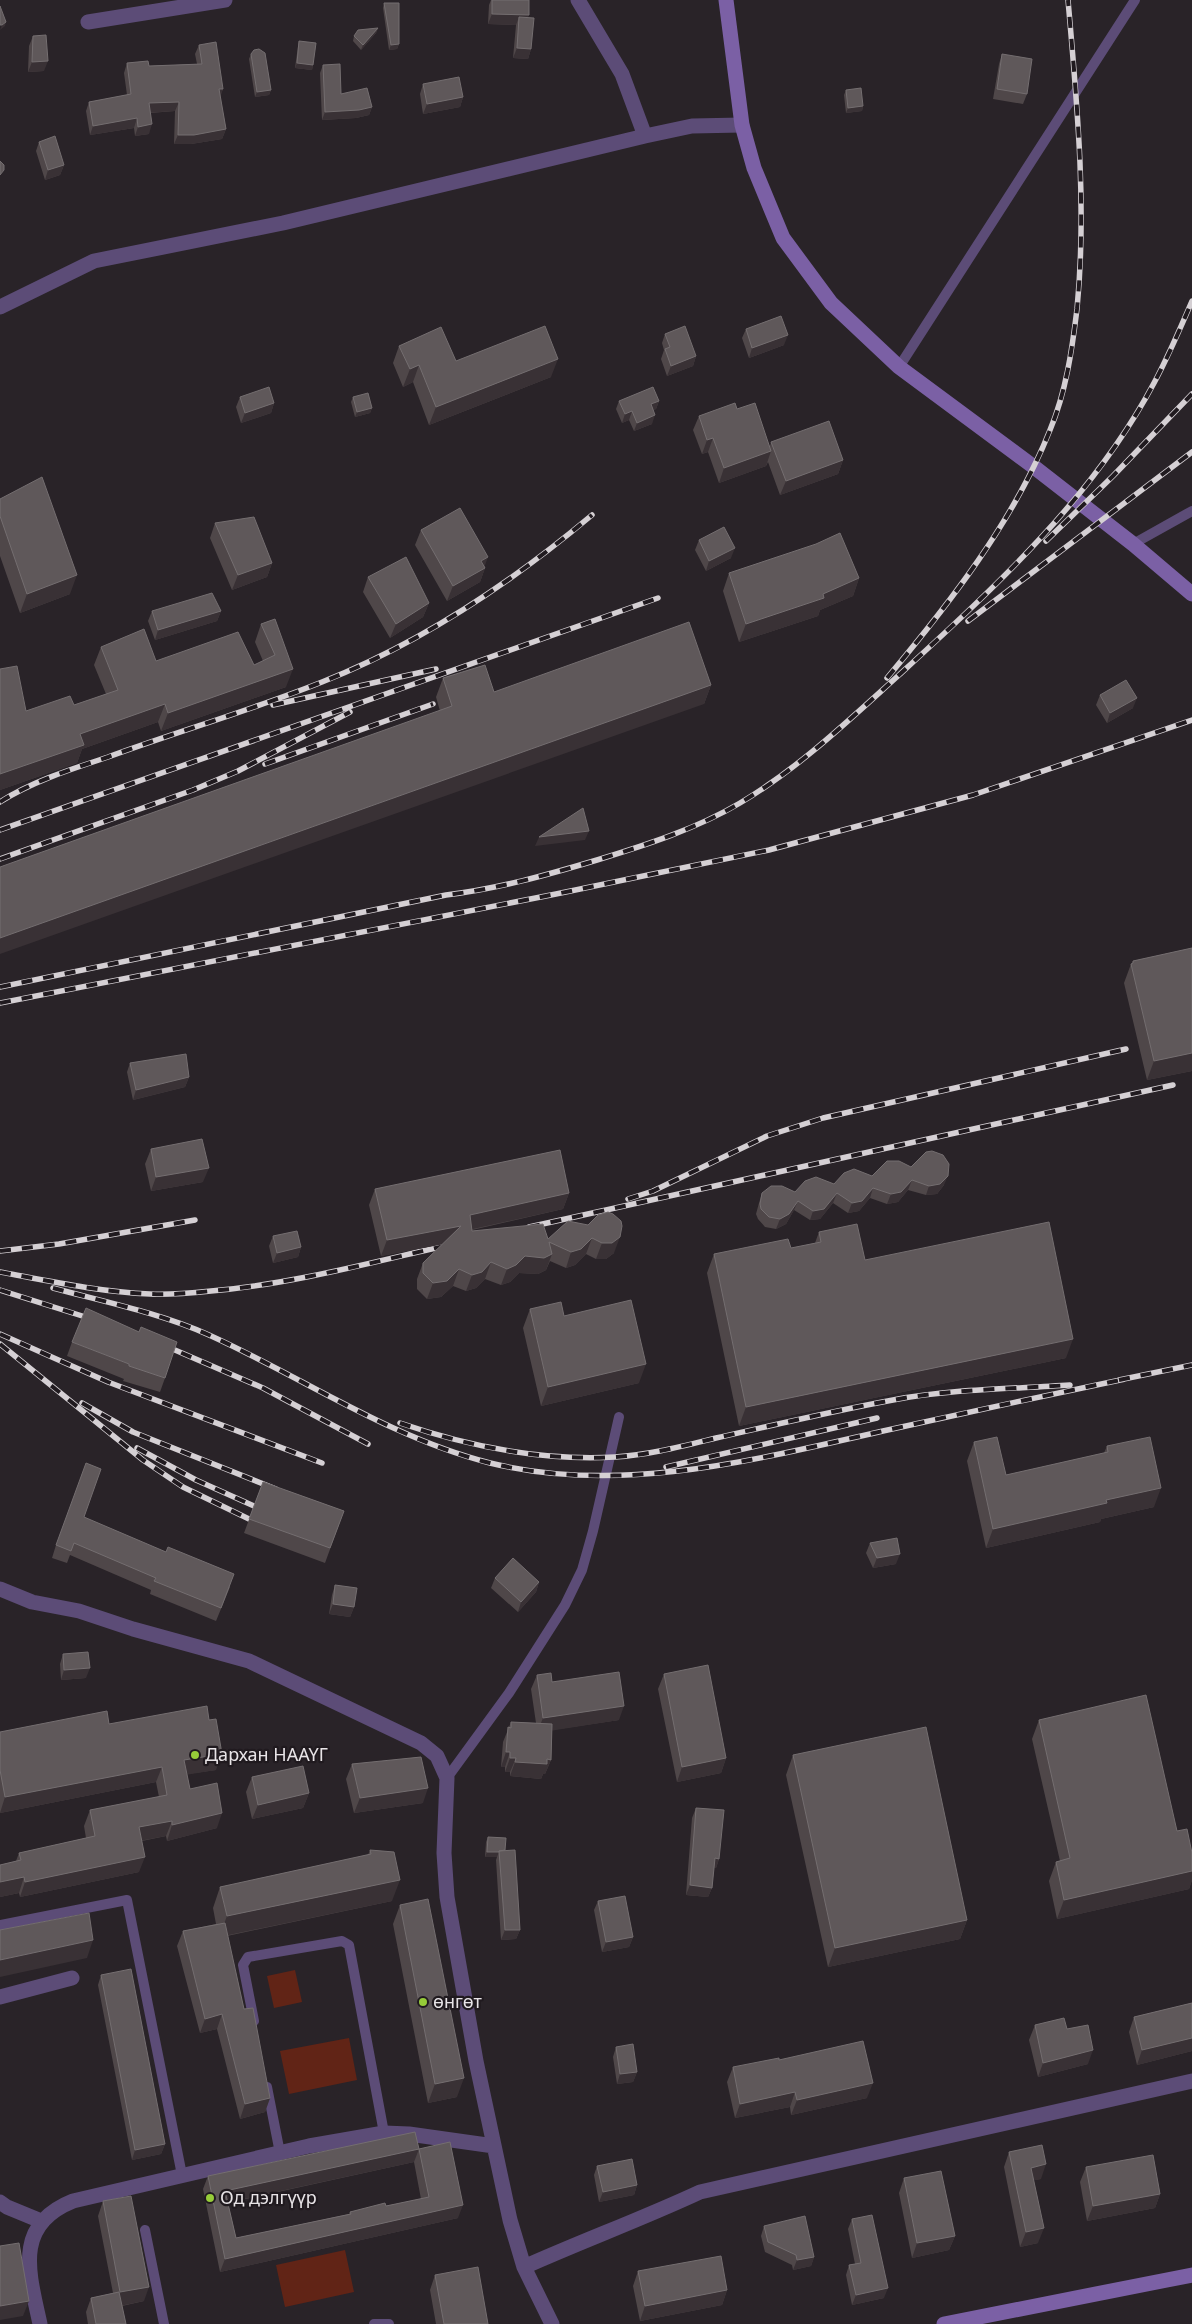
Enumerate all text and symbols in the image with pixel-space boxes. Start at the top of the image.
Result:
place label: Дархан НААҮГ [205,1742,328,1766]
marker: Дархан НААҮГ [189,1749,201,1761]
place label: өнгөт [433,1989,483,2013]
marker: өнгөт [417,1996,429,2008]
place label: Од дэлгүүр [220,2185,317,2209]
marker: Од дэлгүүр [204,2192,216,2204]

